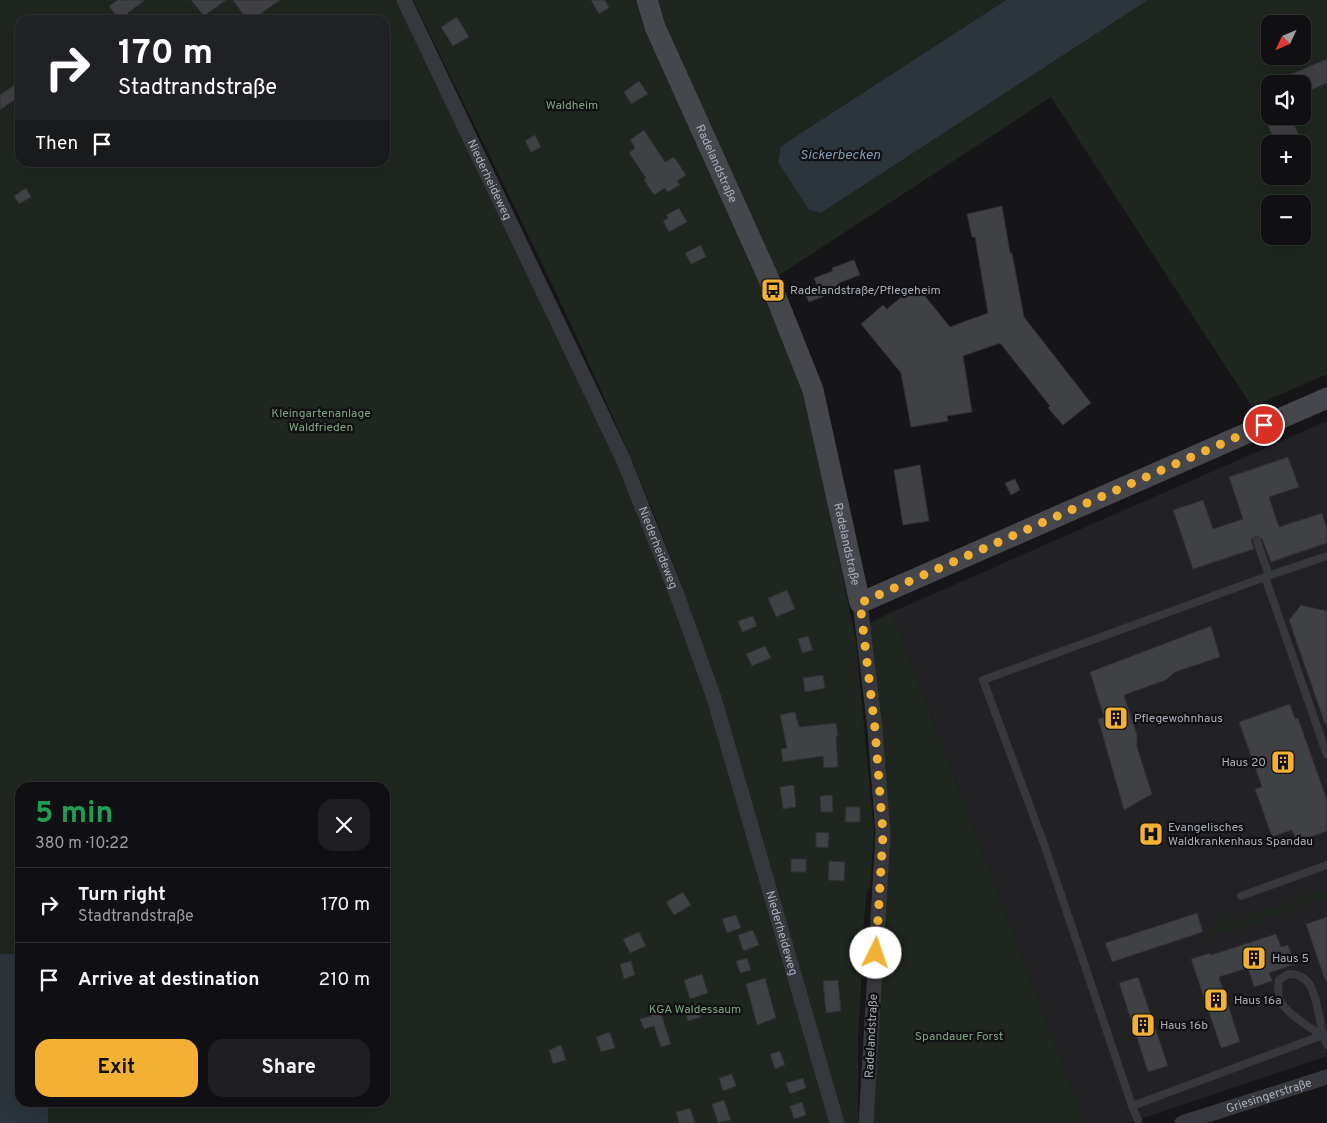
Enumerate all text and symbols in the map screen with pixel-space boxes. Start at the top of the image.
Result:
north arrow [1261,15,1311,65]
map controls [1261,15,1311,245]
text: 170 m [118,32,213,76]
icon: right [35,35,100,100]
text: Stadtrandstraße [118,75,277,102]
button: sound [1261,75,1311,125]
park label: Waldheim [546,98,598,114]
street label: Radelandstraße [691,122,740,206]
icon: arrive [88,130,116,158]
text: Then [35,132,78,156]
button: + [1261,135,1311,185]
street label: Niederheideweg [463,137,515,223]
water label: Sickerbecken [800,147,881,164]
button: − [1261,195,1311,245]
bus stop icon: Radelandstraße/Pflegeheim [760,277,786,303]
place label: Radelandstraße/Pflegeheim [790,283,941,299]
pin [1243,404,1285,446]
park label: Kleingartenanlage Waldfrieden [271,406,371,436]
icon: arrive [1250,411,1278,439]
street label: Radelandstraße [829,501,863,587]
street label: Niederheideweg [634,504,681,592]
building icon: Pflegewohnhaus [1103,705,1129,731]
place label: Pflegewohnhaus [1134,711,1223,727]
building icon: Haus 20 [1270,749,1296,775]
place label: Haus 20 [1221,755,1266,771]
text: 5 min [35,796,113,833]
button: close [318,799,370,851]
place label: Evangelisches Waldkrankenhaus Spandau [1168,820,1313,850]
hospital icon: Evangelisches Waldkrankenhaus Spandau [1138,821,1164,847]
text: 380 m · 10:22 [35,834,129,854]
text: Turn right [78,883,166,907]
street label: Niederheideweg [761,889,801,978]
icon: right [35,891,63,919]
text: 170 m [321,893,370,917]
text: Stadtrandstraße [78,907,194,927]
position arrow [849,926,901,978]
building icon: Haus 5 [1241,945,1267,971]
place label: Haus 5 [1272,951,1309,967]
icon: arrive [35,966,63,994]
text: Arrive at destination [78,968,259,992]
text: 210 m [319,968,370,992]
building icon: Haus 16a [1203,987,1229,1013]
place label: Haus 16a [1234,993,1282,1009]
street label: Radelandstraße [862,994,882,1079]
park label: KGA Waldessaum [649,1002,741,1018]
building icon: Haus 16b [1130,1012,1156,1038]
place label: Haus 16b [1160,1018,1208,1034]
park label: Spandauer Forst [915,1029,1003,1045]
button: Exit [35,1039,198,1097]
button: Share [208,1039,370,1097]
street label: Griesingerstraße [1224,1075,1314,1118]

